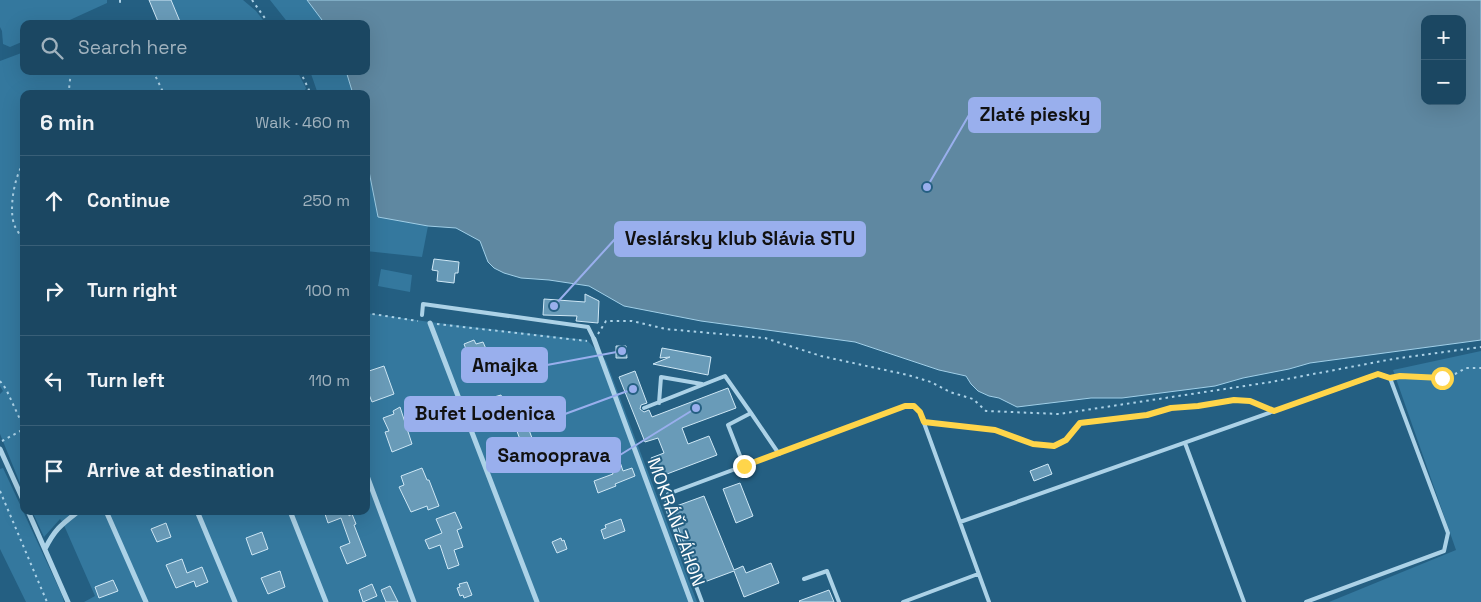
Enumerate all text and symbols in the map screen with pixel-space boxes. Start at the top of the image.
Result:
map controls [1421,15,1466,105]
button: + [1421,15,1466,60]
search box [20,20,370,75]
icon: search [38,34,66,62]
text: Search here [78,35,188,60]
button: − [1421,60,1466,105]
callout: Zlaté piesky [969,98,1100,132]
text: Zlaté piesky [980,102,1090,127]
text: 6 min [40,109,95,136]
text: Walk · 460 m [255,112,350,133]
icon: ahead [40,187,68,215]
text: Continue [87,188,170,213]
text: 250 m [303,190,350,211]
callout: Veslársky klub Slávia STU [615,222,865,256]
text: Veslársky klub Slávia STU [625,226,855,251]
icon: right [40,277,68,305]
text: Turn right [87,278,177,303]
text: 100 m [305,280,350,301]
callout: Amajka [462,348,547,382]
text: Amajka [472,353,538,378]
icon: left [40,367,68,395]
route start [1431,367,1454,390]
text: Turn left [87,368,165,393]
text: 110 m [308,370,350,391]
callout: Bufet Lodenica [405,397,565,431]
text: Bufet Lodenica [415,401,555,426]
callout: Samooprava [487,438,620,472]
text: Samooprava [497,443,611,468]
street label: MOKRÁŇ ZÁHON [643,454,710,589]
route end [733,455,756,478]
icon: arrive [40,457,68,485]
text: Arrive at destination [87,458,275,483]

